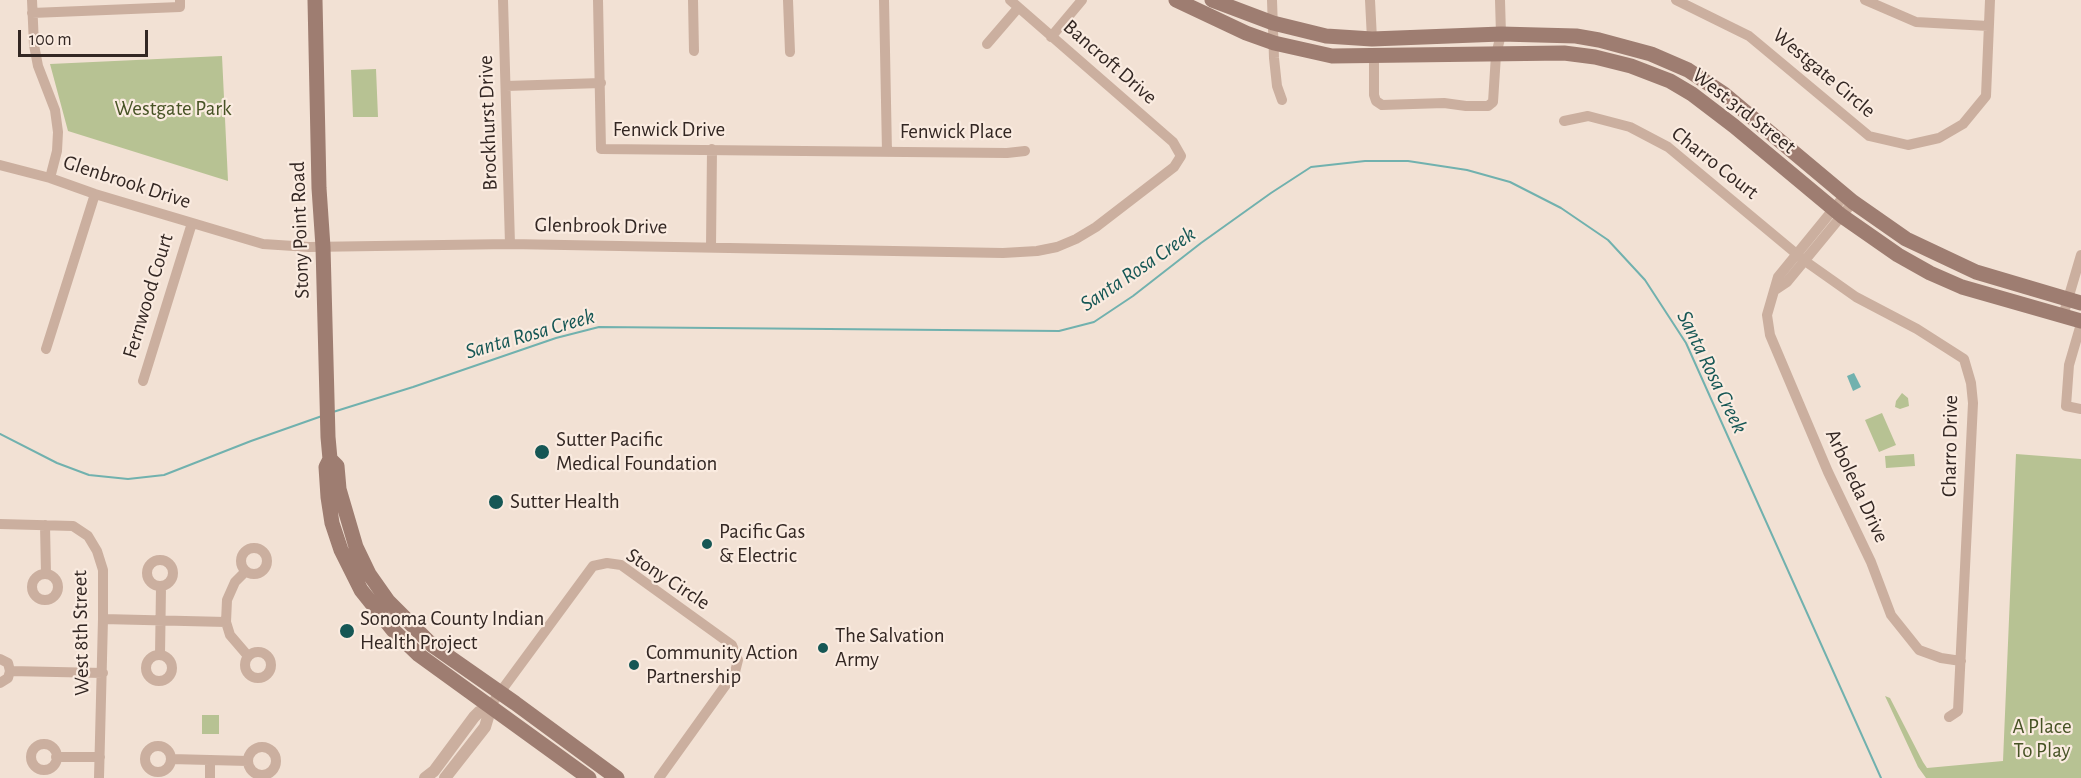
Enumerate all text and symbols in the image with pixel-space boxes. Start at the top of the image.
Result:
street label: Bancroft Drive [1058,14,1162,110]
scale bar [21,18,152,56]
street label: Westgate Circle [1767,23,1881,123]
text: 100 m [29,31,72,49]
street label: Brockhurst Drive [473,55,503,191]
street label: West 3rd Street [1687,63,1801,159]
park label: Westgate Park [114,96,232,122]
street label: Fenwick Drive [613,117,725,143]
street label: Fenwick Place [900,119,1012,145]
street label: Charro Court [1666,121,1764,205]
street label: Glenbrook Drive [60,150,194,214]
street label: Stony Point Road [285,161,315,299]
street label: Glenbrook Drive [534,212,668,240]
water label: Santa Rosa Creek [1075,221,1201,317]
street label: Fernwood Court [117,231,179,361]
water label: Santa Rosa Creek [462,303,598,365]
water label: Santa Rosa Creek [1671,306,1753,438]
street label: Charro Drive [1937,395,1963,497]
street label: Arboleda Drive [1820,425,1894,547]
place label: Sutter Pacific Medical Foundation [556,427,717,477]
marker: Sutter Pacific Medical Foundation [533,443,551,461]
place label: Sutter Health [510,489,620,515]
marker: Sutter Health [487,493,505,511]
place label: Pacific Gas & Electric [719,519,805,569]
marker: Pacific Gas & Electric [700,537,714,551]
street label: Stony Circle [621,543,715,615]
street label: West 8th Street [67,570,95,696]
place label: Sonoma County Indian Health Project [360,606,544,656]
marker: Sonoma County Indian Health Project [338,622,356,640]
place label: The Salvation Army [835,623,944,673]
place label: Community Action Partnership [646,640,798,690]
marker: The Salvation Army [816,641,830,655]
marker: Community Action Partnership [627,658,641,672]
park label: A Place To Play [2012,714,2072,764]

